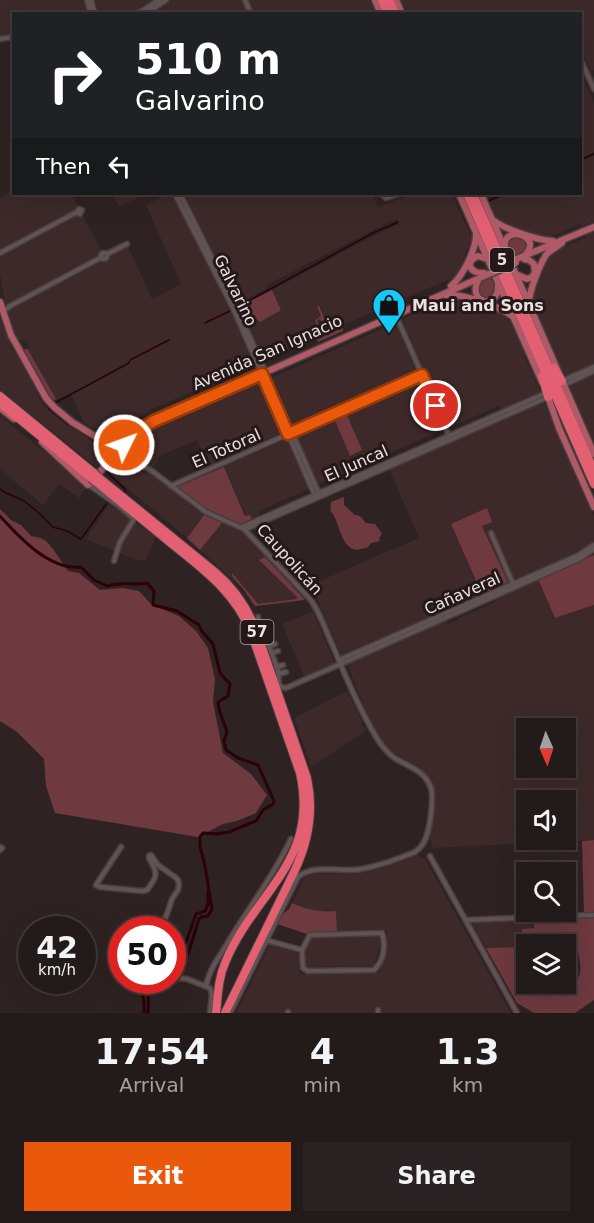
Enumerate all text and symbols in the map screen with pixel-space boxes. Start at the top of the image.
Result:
text: 510 m [135,35,281,84]
icon: right [36,36,114,114]
text: Galvarino [135,85,265,116]
icon: left [103,150,136,183]
text: Then [36,154,91,179]
road number: 5 [490,248,514,272]
street label: Galvarino [210,252,261,329]
shop icon: Maui and Sons [371,287,407,334]
place label: Maui and Sons [412,296,544,315]
street label: Avenida San Ignacio [189,311,345,394]
pin [410,380,461,431]
icon: arrive [419,389,452,422]
position arrow [92,413,156,477]
street label: El Totoral [189,425,264,472]
street label: El Juncal [321,441,391,486]
street label: Caupolicán [253,520,326,599]
street label: Cañaveral [421,568,503,619]
road number: 57 [240,620,274,644]
north arrow [516,718,576,778]
map controls [516,718,576,994]
button: sound [516,790,576,850]
button: search [516,862,576,922]
speed limit sign: 50 [108,916,186,994]
text: 42 [36,930,78,965]
button: layers [516,934,576,994]
text: km/h [38,961,76,979]
text: 17:54 [94,1031,209,1072]
text: 4 [310,1031,335,1072]
text: 1.3 [436,1031,500,1072]
text: Arrival [119,1073,184,1097]
text: min [304,1073,341,1097]
text: km [452,1073,483,1097]
button: Exit [24,1142,291,1211]
button: Share [303,1142,570,1211]

